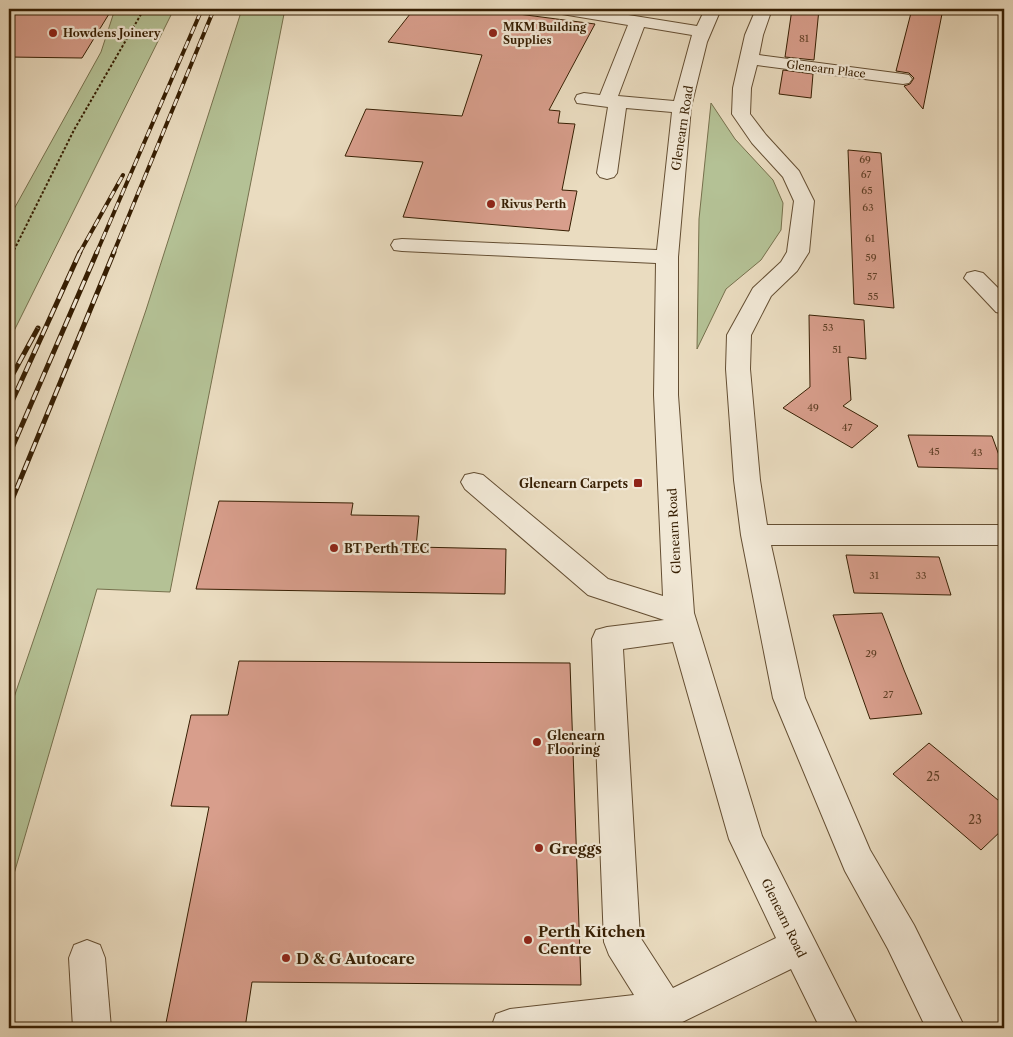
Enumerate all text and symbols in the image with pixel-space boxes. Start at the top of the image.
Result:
place label: MKM Building Supplies [503,20,587,47]
place label: Howdens Joinery [63,26,161,40]
marker: Howdens Joinery [47,27,59,39]
marker: MKM Building Supplies [487,27,499,39]
house number: 81 [799,32,810,45]
street label: Glenearn Place [786,57,866,81]
street label: Glenearn Road [668,84,696,172]
house number: 69 [859,153,871,166]
house number: 67 [861,168,871,181]
house number: 65 [861,184,873,197]
place label: Rivus Perth [501,197,567,211]
marker: Rivus Perth [485,198,497,210]
house number: 63 [862,201,874,214]
house number: 61 [865,232,876,245]
house number: 59 [865,251,877,264]
house number: 57 [867,270,877,283]
house number: 55 [868,290,878,303]
house number: 53 [823,321,833,334]
house number: 51 [832,343,843,356]
house number: 49 [807,401,819,414]
house number: 47 [842,421,852,434]
house number: 45 [928,445,940,458]
house number: 43 [971,446,983,459]
place label: Glenearn Carpets [519,476,628,491]
marker: Glenearn Carpets [632,477,644,489]
street label: Glenearn Road [664,487,684,574]
place label: BT Perth TEC [344,541,429,556]
marker: BT Perth TEC [328,542,340,554]
house number: 31 [869,569,880,582]
house number: 33 [915,569,927,582]
house number: 29 [865,647,877,660]
house number: 27 [883,688,893,701]
place label: Glenearn Flooring [547,728,606,757]
marker: Glenearn Flooring [531,736,543,748]
house number: 25 [926,769,940,784]
house number: 23 [968,812,982,827]
place label: Greggs [549,839,602,858]
marker: Greggs [533,842,545,854]
street label: Glenearn Road [758,876,810,961]
place label: Perth Kitchen Centre [538,922,646,958]
marker: Perth Kitchen Centre [522,934,534,946]
place label: D & G Autocare [296,949,415,968]
marker: D & G Autocare [280,952,292,964]

